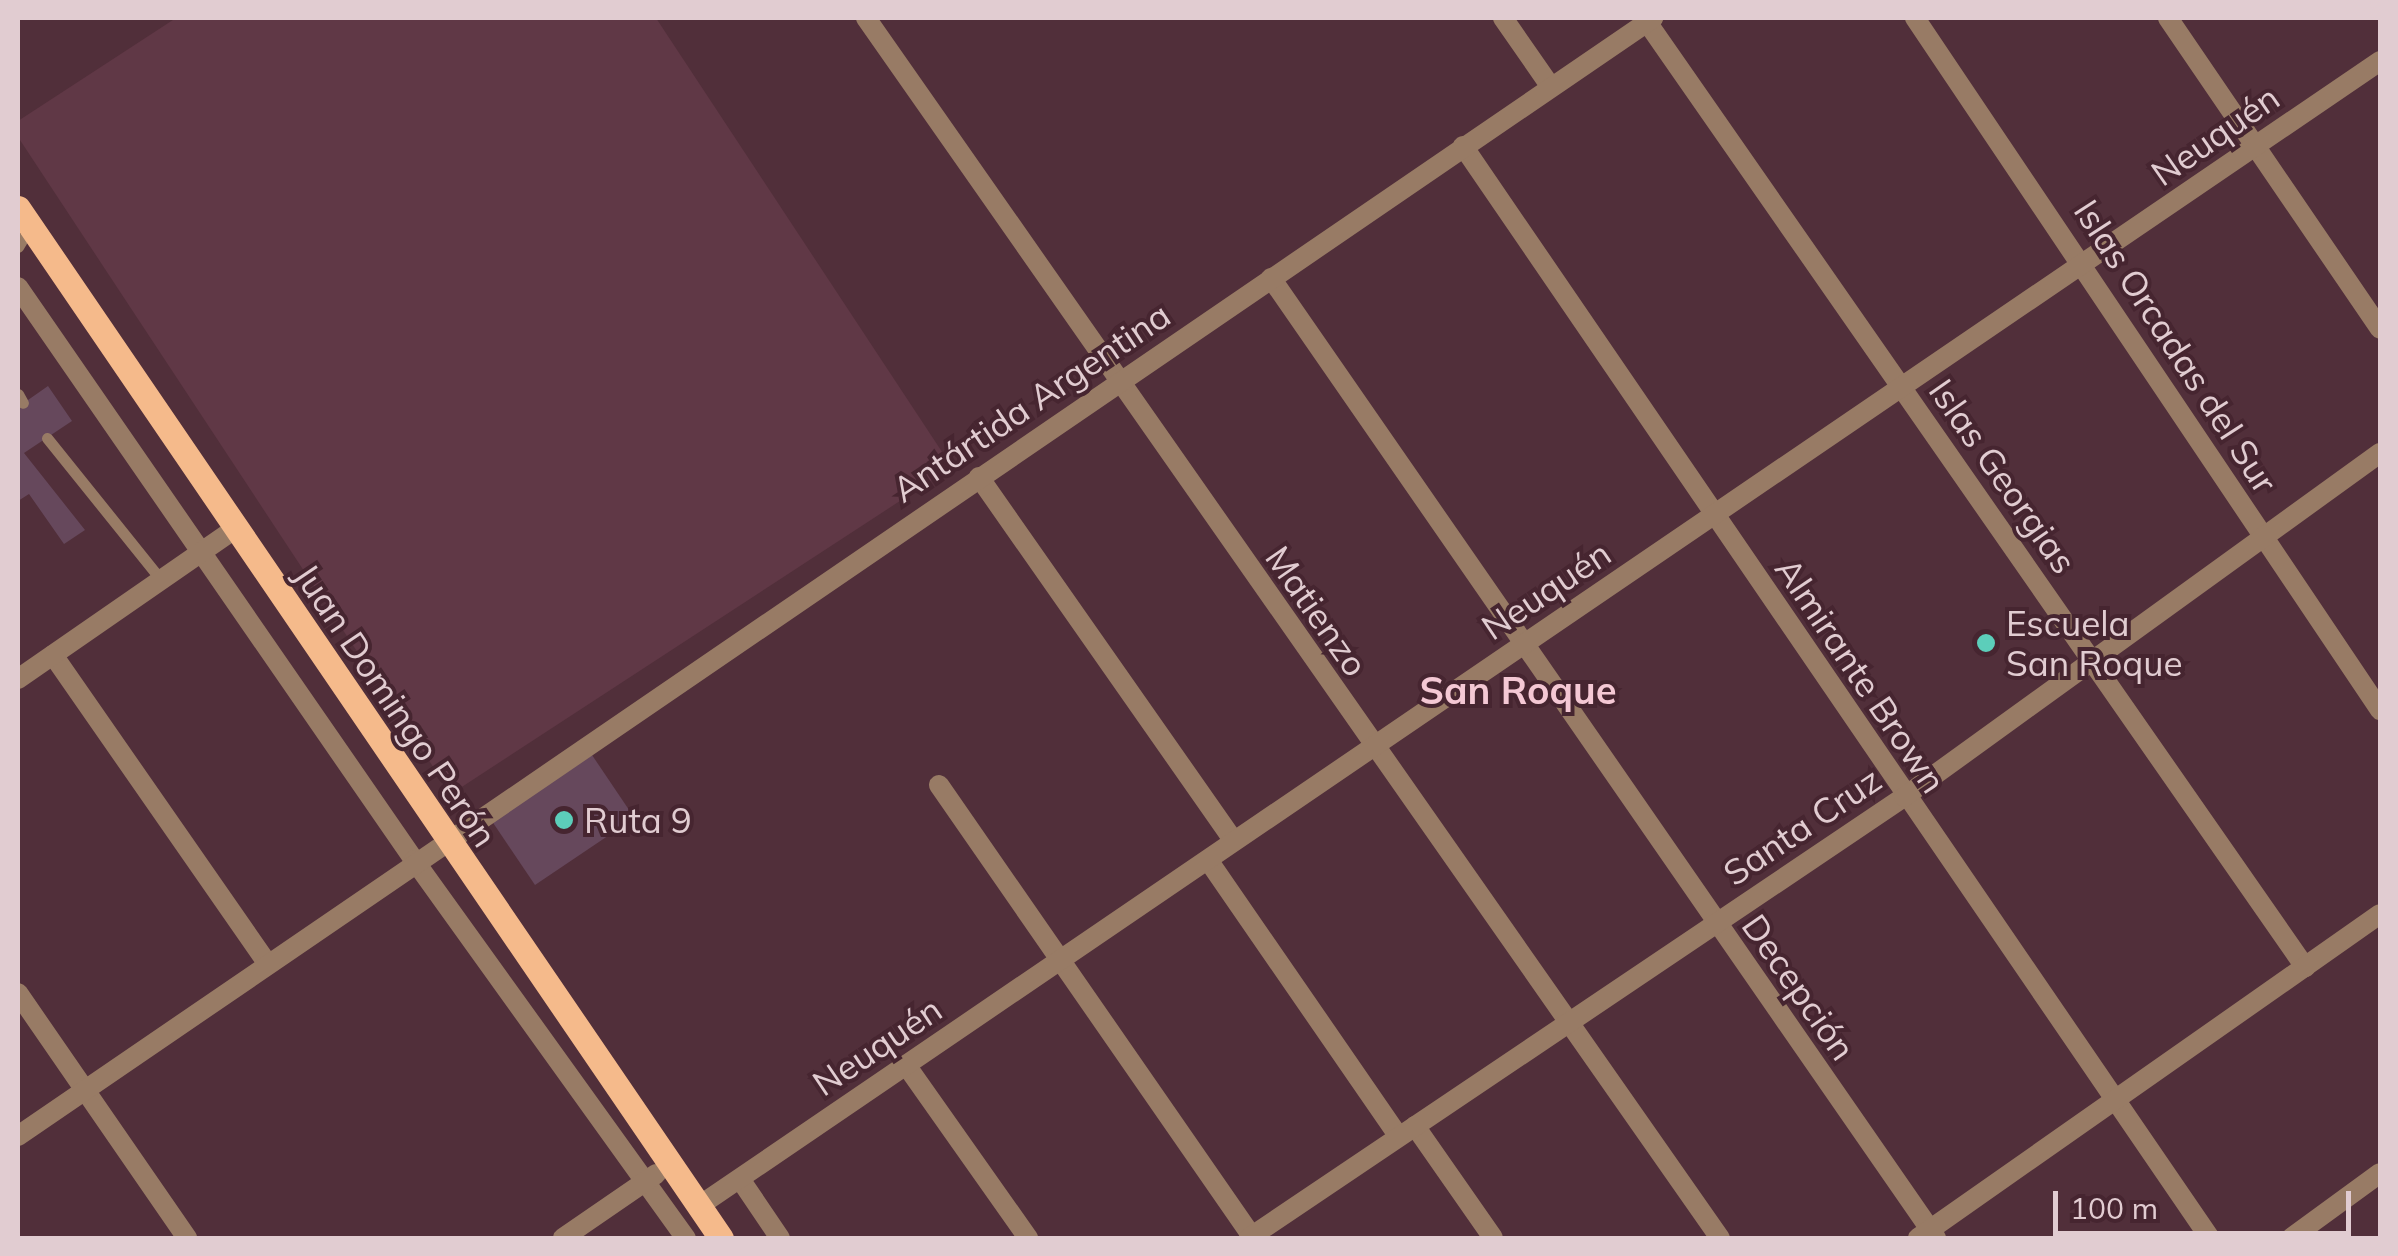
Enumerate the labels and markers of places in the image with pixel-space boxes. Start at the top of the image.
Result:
place label: Escuela San Roque [2006,602,2182,684]
marker: Escuela San Roque [1975,632,1997,654]
place label: Ruta 9 [584,799,692,841]
marker: Ruta 9 [553,809,575,831]

